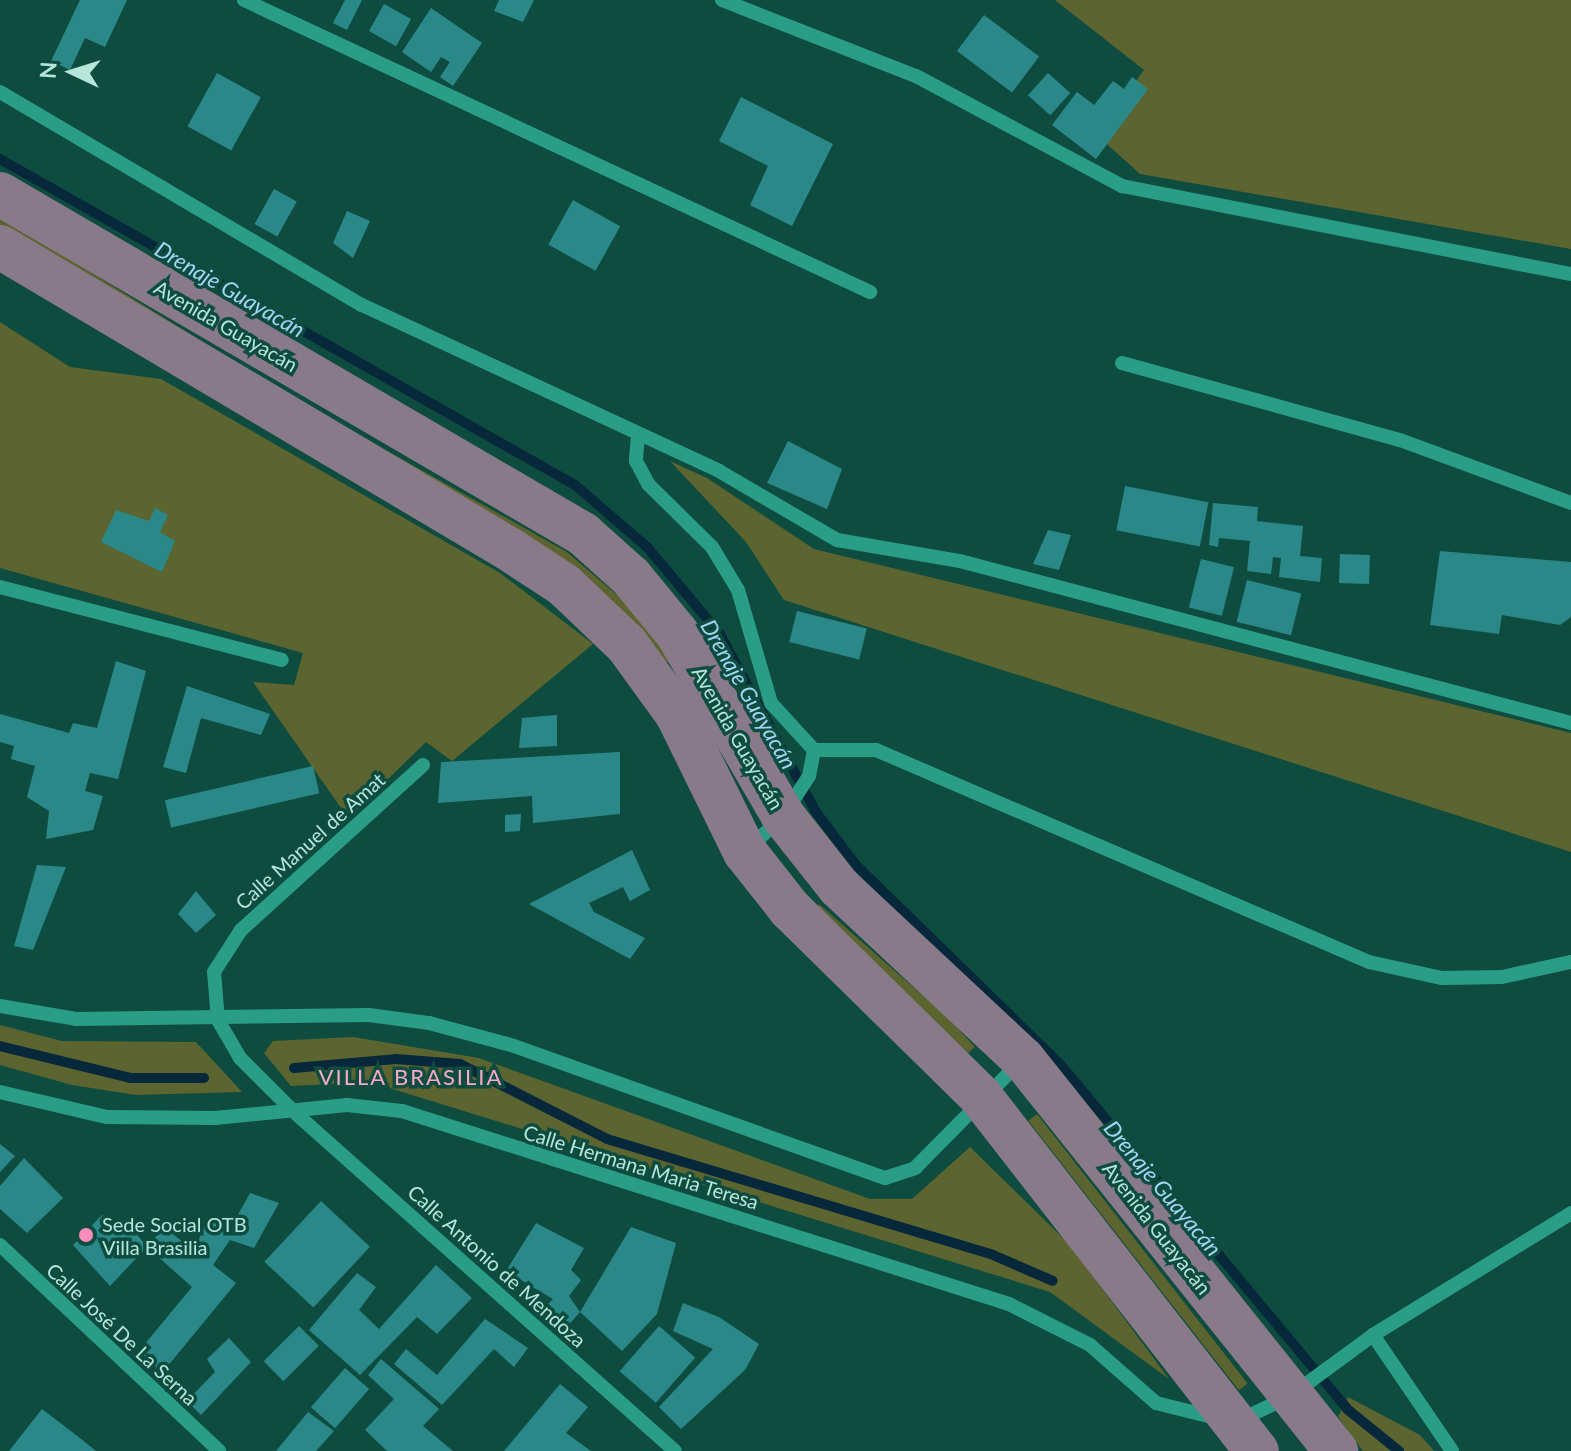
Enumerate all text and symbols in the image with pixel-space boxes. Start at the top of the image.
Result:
north arrow [32,32,112,112]
text: N [34,61,62,80]
water label: Drenaje Guayacán [150,235,310,343]
street label: Avenida Guayacán [150,275,302,377]
water label: Drenaje Guayacán [695,614,803,774]
street label: Avenida Guayacán [687,662,789,814]
street label: Calle Manuel de Amat [230,767,390,915]
district label: VILLA BRASILIA [318,1064,504,1090]
water label: Drenaje Guayacán [1099,1115,1227,1261]
street label: Calle Hermana Maria Teresa [520,1120,762,1214]
street label: Avenida Guayacán [1098,1157,1216,1299]
street label: Calle Antonio de Mendoza [403,1179,591,1353]
place label: Sede Social OTB Villa Brasilia [102,1212,247,1259]
marker: Sede Social OTB Villa Brasilia [77,1226,95,1244]
street label: Calle José De La Serna [41,1258,203,1410]

